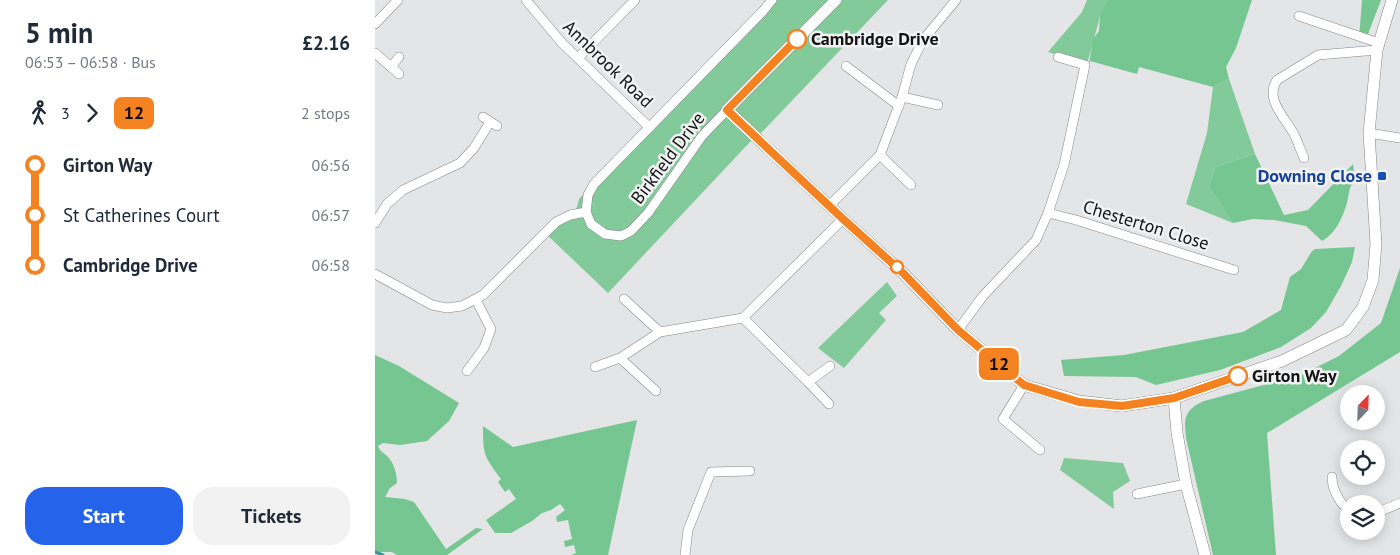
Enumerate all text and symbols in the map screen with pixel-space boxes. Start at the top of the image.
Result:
text: 5 min [25,14,93,51]
street label: Annbrook Road [559,15,658,112]
place label: Cambridge Drive [811,27,939,50]
marker: Cambridge Drive [787,29,807,49]
text: £2.16 [302,31,350,55]
text: 06:53 – 06:58 · Bus [25,52,156,72]
icon: walk [25,99,53,127]
icon: forward [78,99,106,127]
text: 12 [124,101,144,124]
text: 3 [61,103,70,123]
text: 2 stops [301,103,350,123]
street label: Birkfield Drive [626,107,710,208]
text: Girton Way [63,153,152,177]
text: 06:56 [312,155,350,175]
place label: Downing Close [1258,164,1372,187]
marker: Downing Close [1376,170,1388,182]
street label: Chesterton Close [1080,194,1212,255]
text: St Catherines Court [63,203,220,227]
text: 06:57 [312,205,350,225]
text: Cambridge Drive [63,253,198,277]
text: 06:58 [312,255,350,275]
unlabelled marker [890,260,904,274]
line badge: 12 [977,348,1021,380]
text: 12 [989,352,1009,375]
place label: Girton Way [1252,364,1337,387]
marker: Girton Way [1228,366,1248,386]
north arrow [1340,385,1385,430]
map controls [1340,385,1385,540]
button: locate [1340,440,1385,485]
button: Start [25,487,183,545]
button: Tickets [193,487,350,545]
button: layers [1340,495,1385,540]

